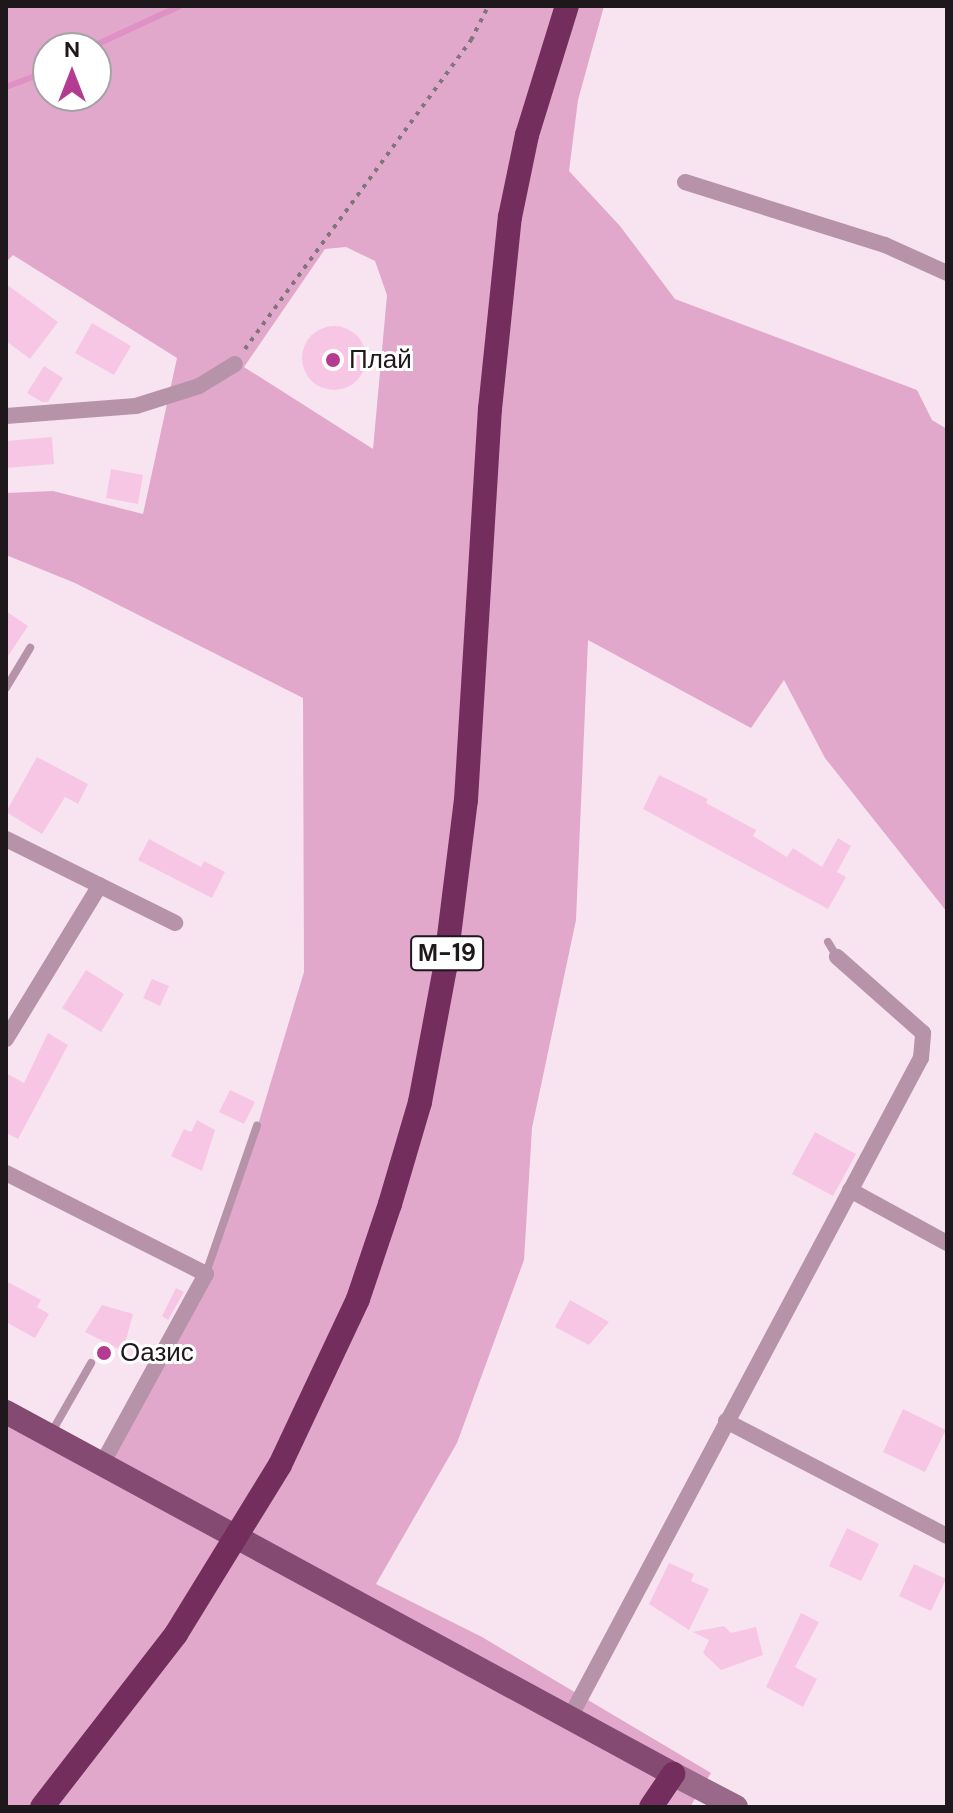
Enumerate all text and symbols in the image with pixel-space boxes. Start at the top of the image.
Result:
north arrow [32,32,112,112]
text: N [64,35,80,64]
place label: Плай [349,344,412,376]
marker: Плай [324,351,342,369]
road number: М-19 [409,933,485,973]
place label: Оазис [120,1337,194,1369]
marker: Оазис [95,1344,113,1362]

